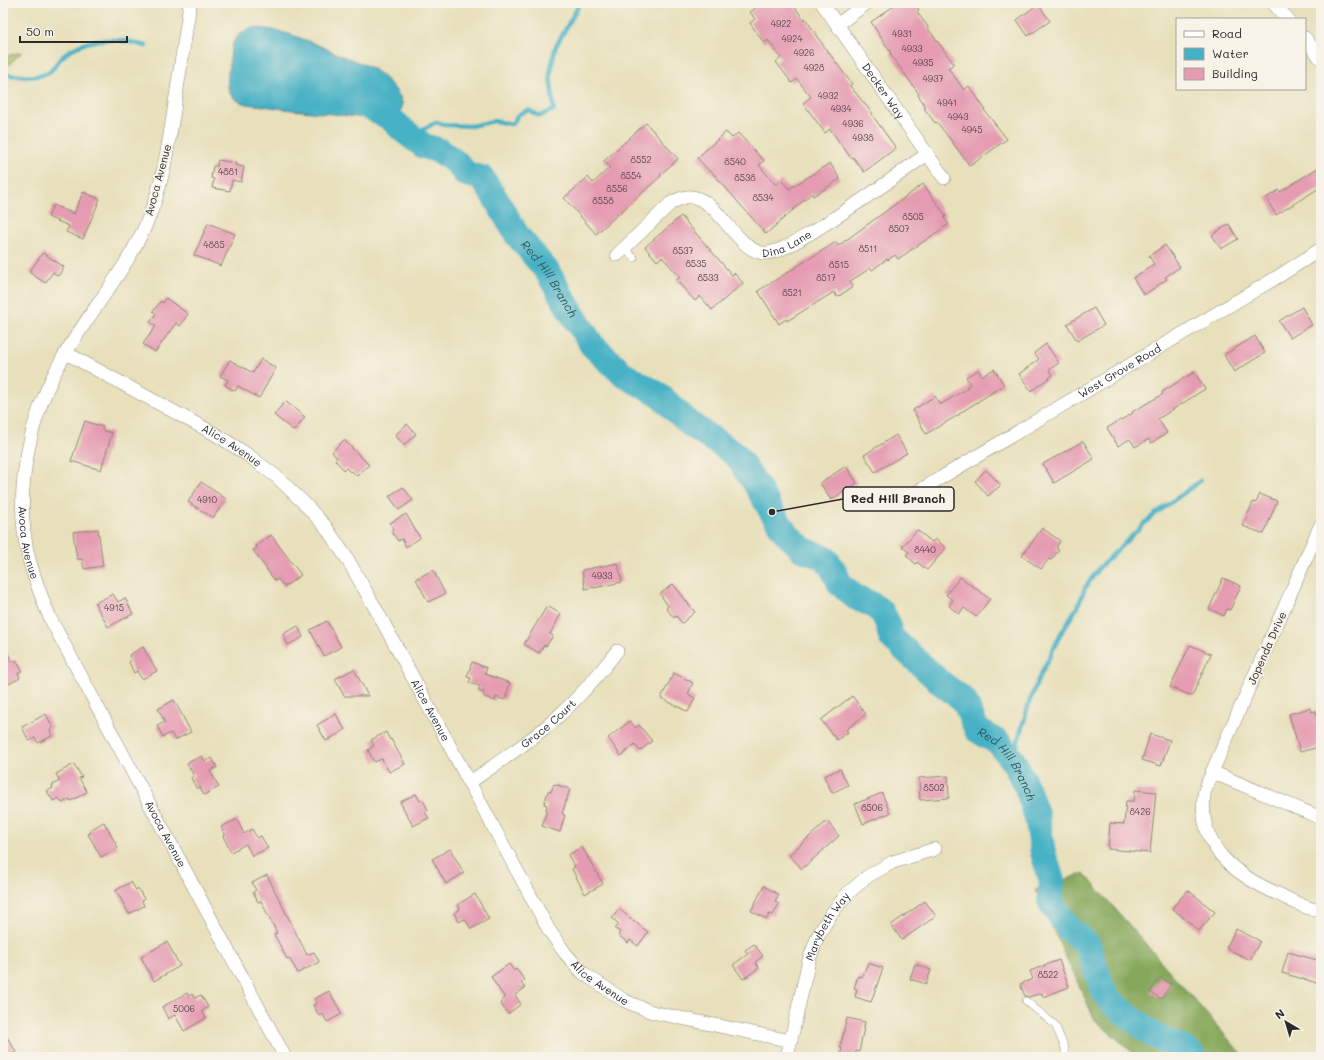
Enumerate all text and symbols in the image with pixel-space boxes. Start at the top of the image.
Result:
scale bar [20,18,127,44]
house number: 4922 [771,18,791,29]
legend [1176,18,1306,90]
text: 50 m [26,23,54,39]
text: Road [1212,25,1242,41]
house number: 4931 [892,28,912,39]
house number: 4924 [782,33,803,44]
house number: 4933 [901,43,923,54]
text: Water [1212,45,1249,61]
house number: 4926 [793,47,815,58]
house number: 4935 [912,57,934,68]
street label: Decker Way [859,60,908,122]
house number: 4928 [803,62,825,73]
text: Building [1212,65,1258,81]
house number: 4937 [923,73,943,84]
house number: 4932 [818,90,838,101]
house number: 4941 [937,97,957,108]
house number: 4934 [830,103,852,114]
house number: 4943 [947,111,969,122]
house number: 4936 [842,118,864,129]
house number: 4945 [961,124,983,135]
house number: 4938 [852,132,874,143]
street label: Avoca Avenue [141,142,174,217]
house number: 8552 [631,154,651,165]
house number: 8540 [724,156,746,167]
house number: 4881 [218,166,238,177]
house number: 8554 [620,170,642,181]
house number: 8538 [734,172,756,183]
house number: 8556 [606,183,628,194]
house number: 8534 [752,192,774,203]
house number: 8558 [592,195,614,206]
house number: 8505 [902,211,924,222]
house number: 8507 [888,223,910,234]
street label: Dina Lane [762,226,814,260]
water label: Red Hill Branch [518,236,582,320]
house number: 4885 [203,239,225,250]
house number: 8511 [859,243,877,254]
house number: 8537 [673,245,693,256]
house number: 8535 [685,258,707,269]
house number: 8515 [829,259,849,270]
house number: 8533 [697,272,719,283]
house number: 8517 [816,272,836,283]
house number: 8521 [782,287,802,298]
street label: West Grove Road [1075,340,1164,401]
street label: Alice Avenue [199,420,265,470]
callout: Red Hill Branch [843,487,954,511]
text: Red Hill Branch [851,490,945,506]
house number: 4910 [197,494,218,505]
street label: Avoca Avenue [16,506,43,581]
house number: 8440 [914,544,936,555]
house number: 4933 [591,570,613,581]
house number: 4915 [104,602,124,613]
street label: Jopenda Drive [1244,609,1289,687]
street label: Alice Avenue [408,676,454,744]
street label: Grace Court [517,696,579,751]
water label: Red Hill Branch [975,723,1040,803]
house number: 8502 [923,782,945,793]
street label: Avoca Avenue [142,798,190,870]
house number: 8506 [861,802,883,813]
house number: 8426 [1129,806,1151,817]
street label: Marybeth Way [801,888,853,963]
street label: Alice Avenue [568,956,632,1009]
house number: 8522 [1038,969,1058,980]
north arrow [1266,1002,1306,1042]
house number: 5006 [173,1003,195,1014]
text: N [1272,1005,1287,1022]

